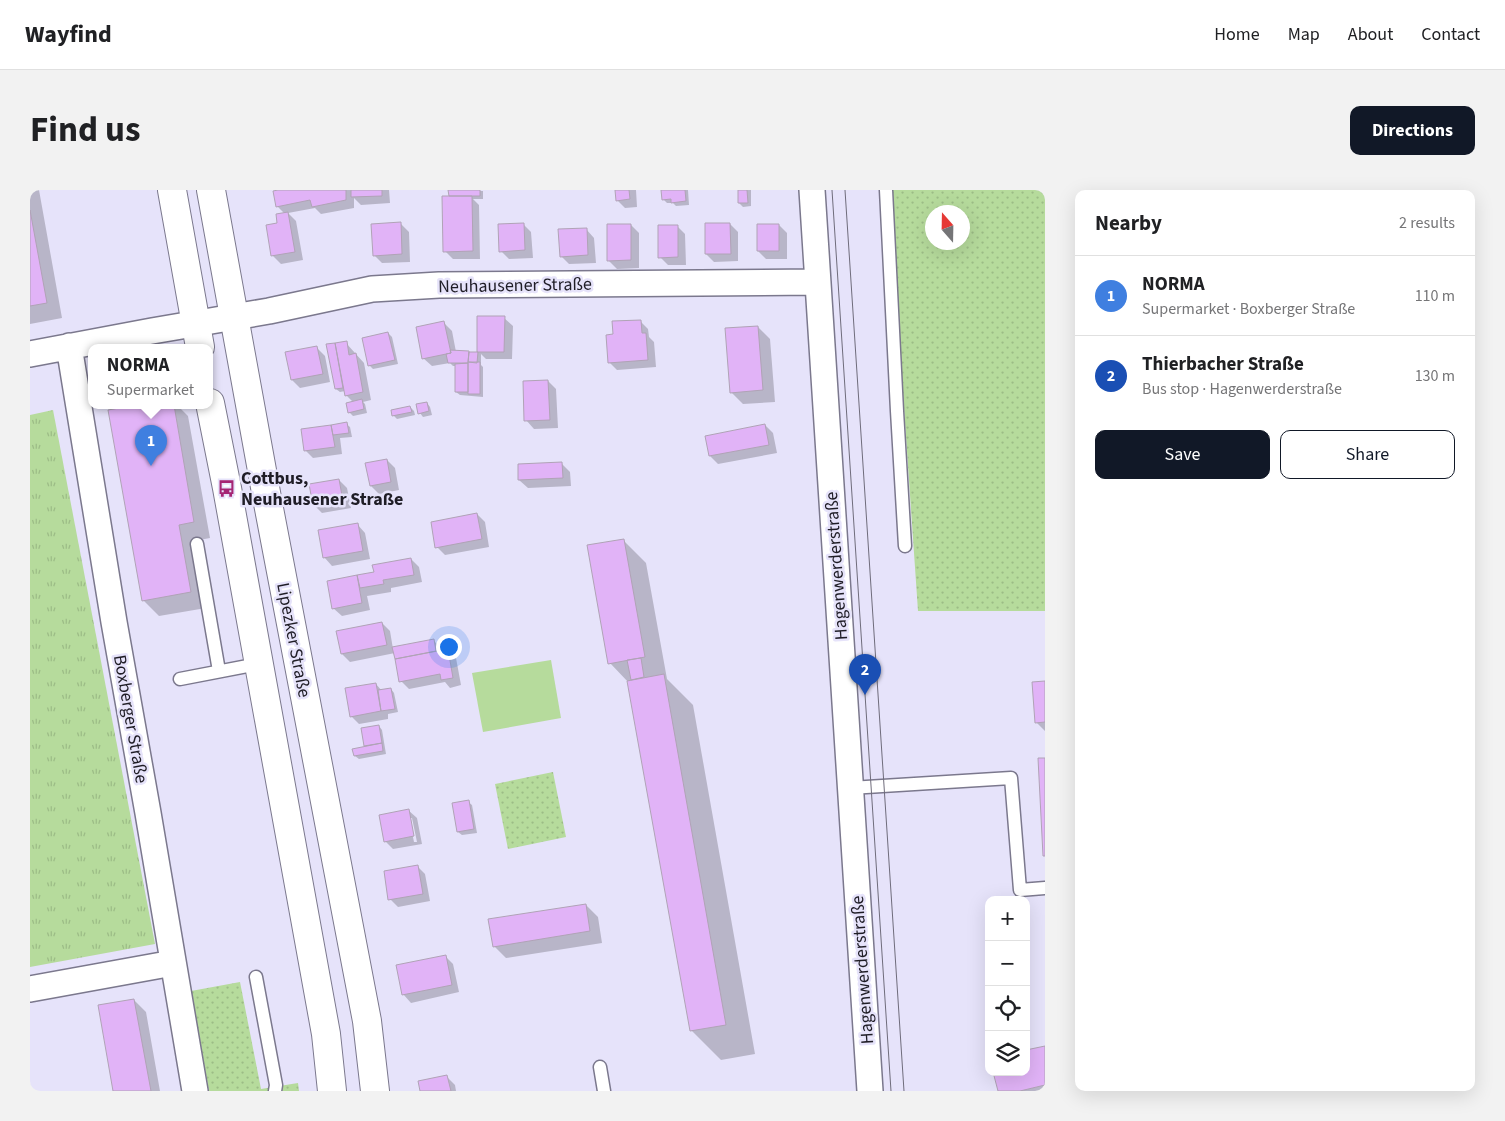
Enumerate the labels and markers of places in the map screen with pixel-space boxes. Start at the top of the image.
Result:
pin: 1 [135,425,167,466]
place label: Cottbus, Neuhausener Straße [241,466,403,512]
bus stop icon: Cottbus, Neuhausener Straße [217,478,237,498]
pin: 2 [849,654,881,695]

